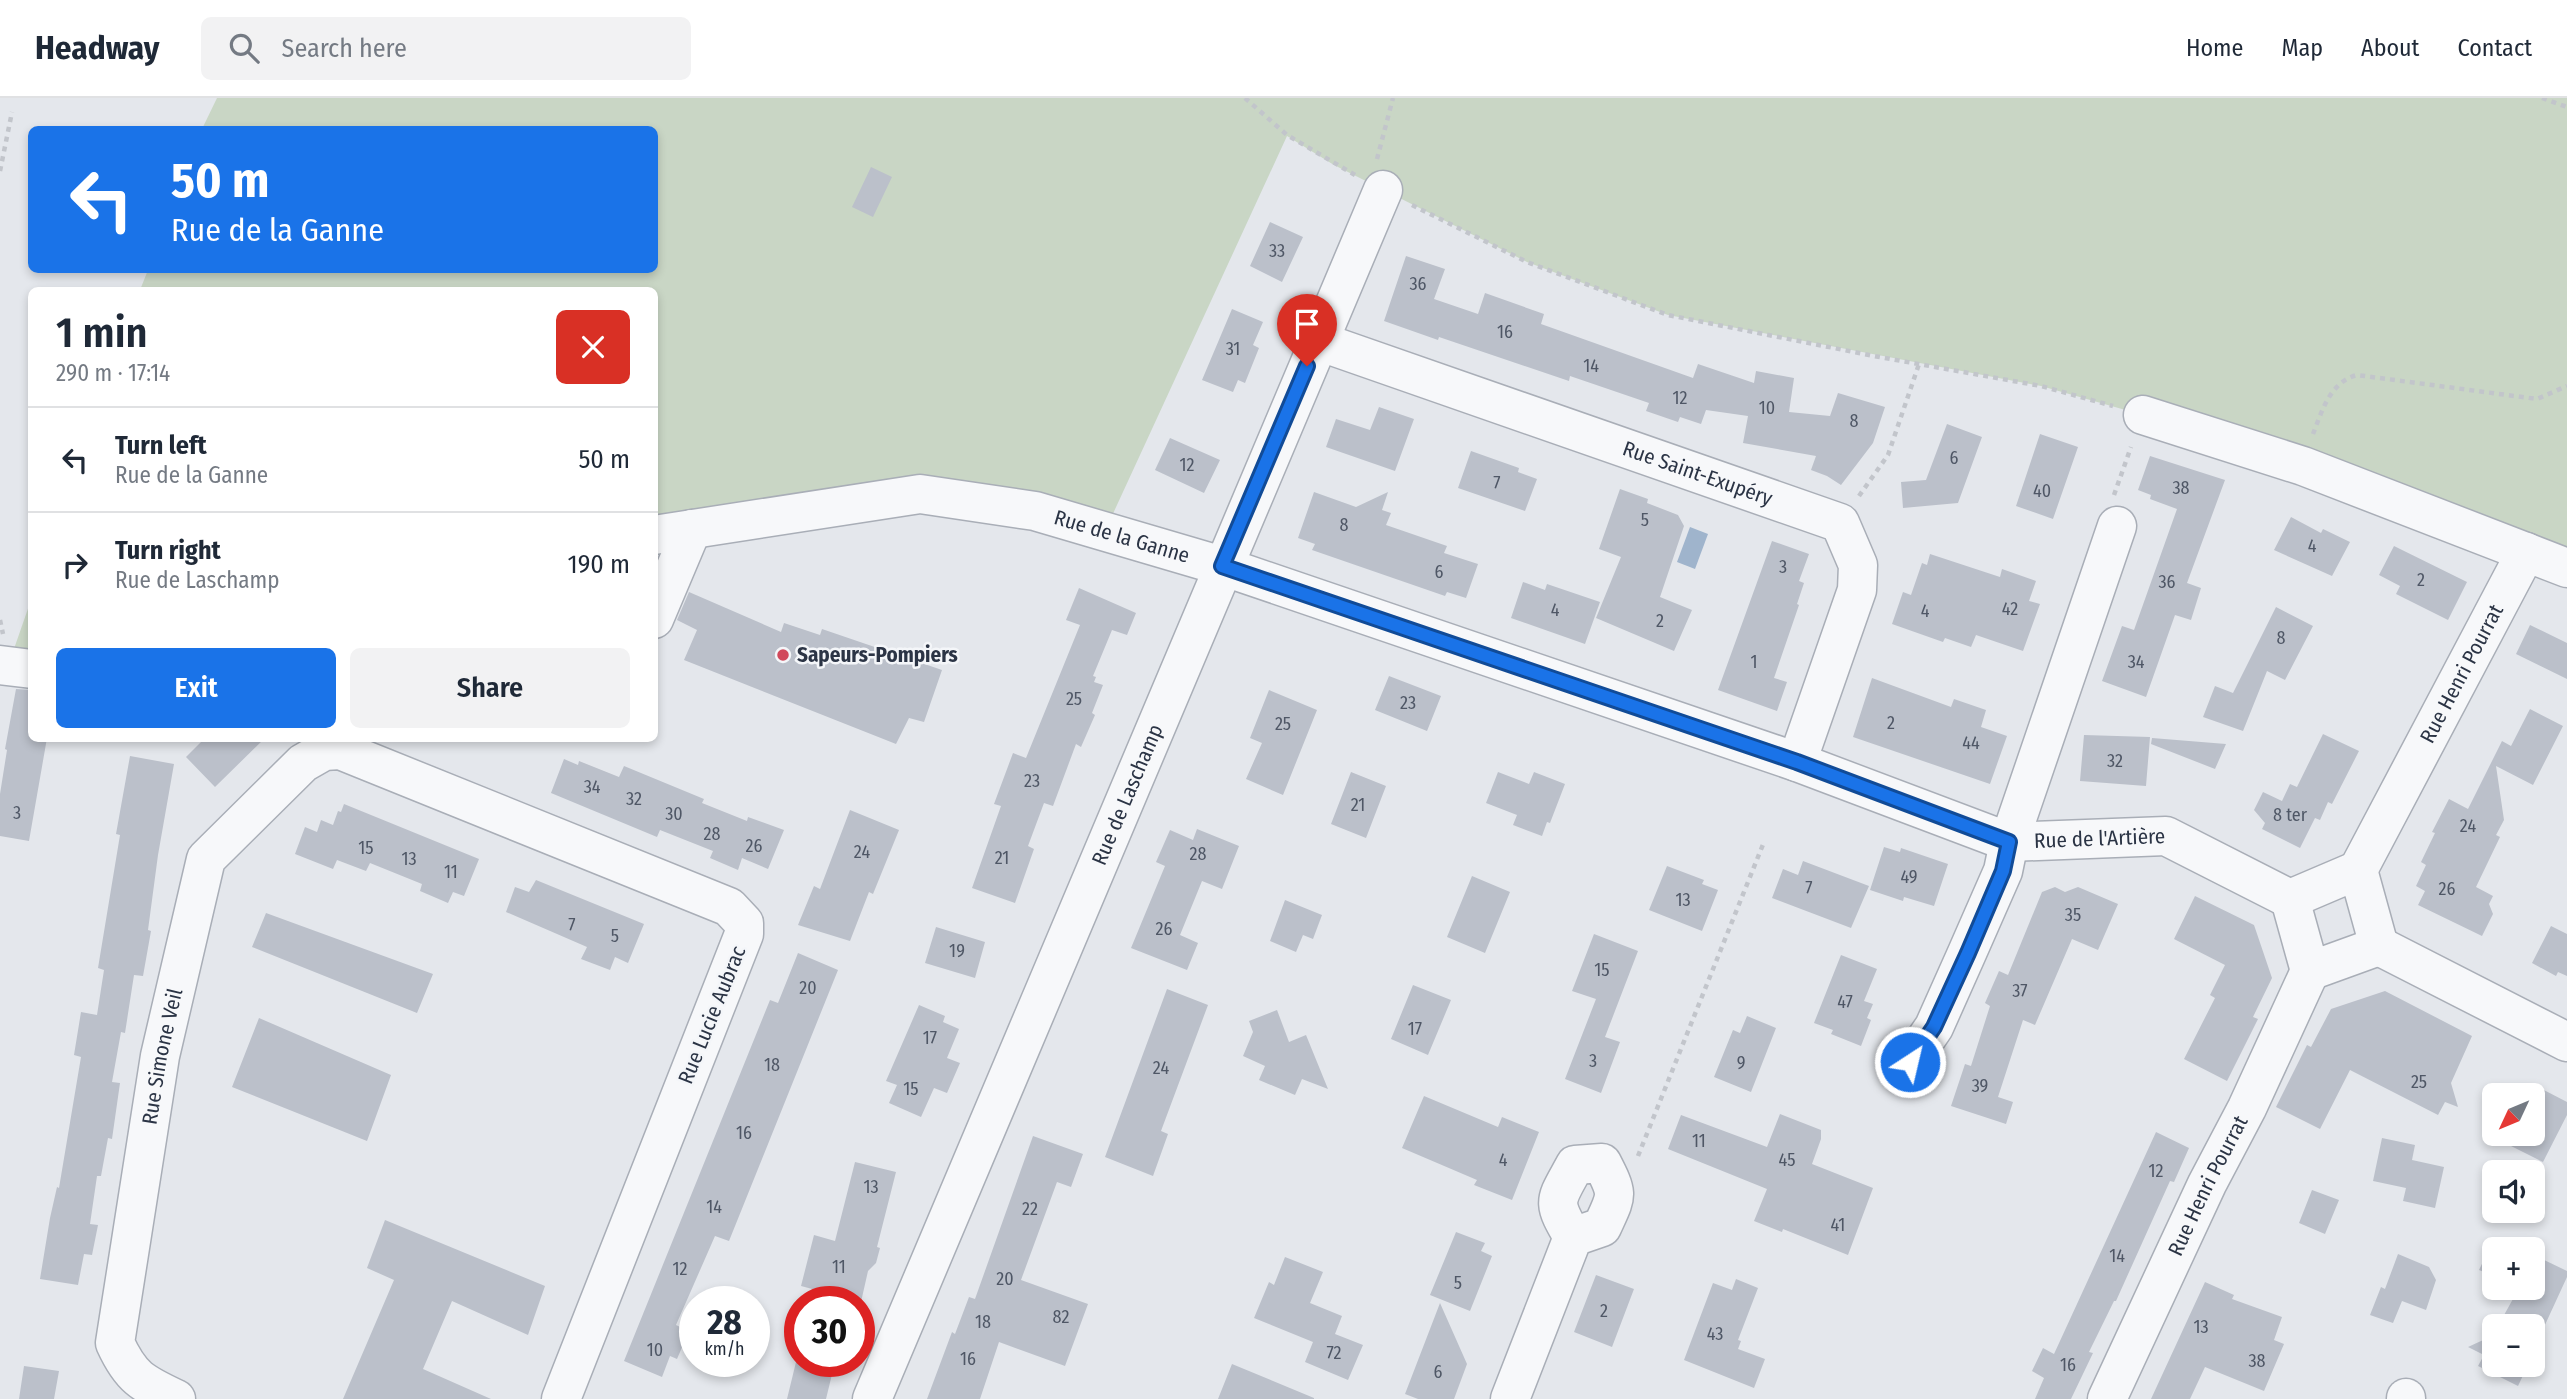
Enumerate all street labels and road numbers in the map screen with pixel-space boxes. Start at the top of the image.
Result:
street label: Rue Saint-Exupéry [1619,435,1776,512]
street label: Rue de la Ganne [1051,504,1193,569]
street label: Rue Henri Pourrat [2414,600,2509,747]
street label: Rue de Laschamp [1086,720,1169,869]
street label: Rue de l'Artière [2033,823,2166,854]
street label: Rue Lucie Aubrac [673,942,751,1088]
street label: Rue Simone Veil [136,985,188,1126]
street label: Rue Henri Pourrat [2162,1111,2254,1260]

